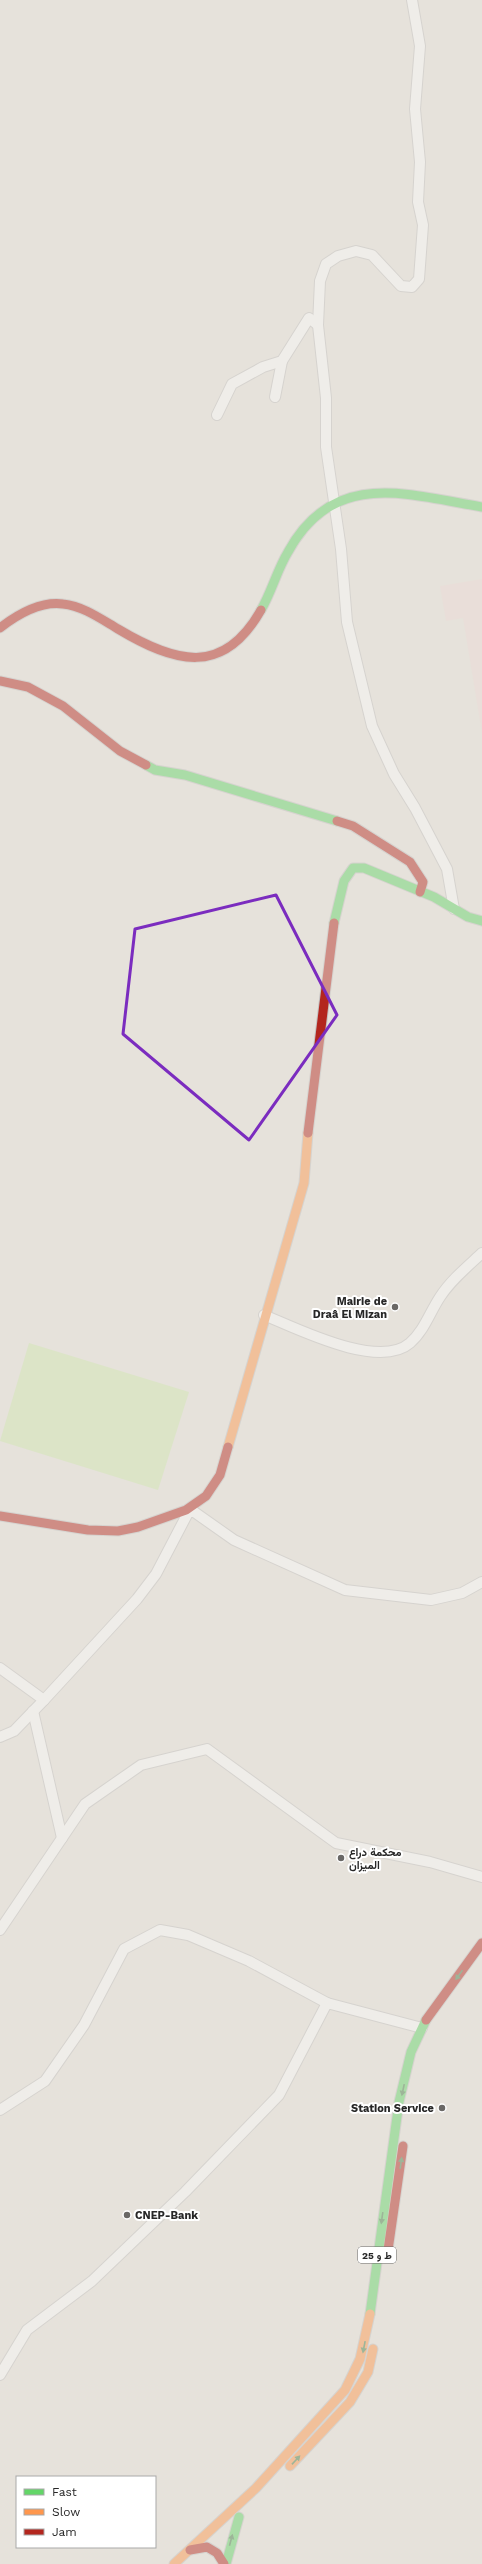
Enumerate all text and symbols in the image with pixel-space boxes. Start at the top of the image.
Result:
place label: Mairie de Draâ El Mizan [313,1295,387,1321]
marker: Mairie de Draâ El Mizan [390,1302,400,1312]
place label: محكمة دراع الميزان [349,1846,402,1872]
marker: محكمة دراع الميزان [336,1853,346,1863]
one-way arrow [455,1970,463,1980]
one-way arrow [400,2084,406,2096]
place label: Station Service [351,2102,434,2115]
marker: Station Service [437,2103,447,2113]
one-way arrow [398,2157,404,2169]
place label: CNEP-Bank [135,2209,198,2222]
marker: CNEP-Bank [122,2210,132,2220]
one-way arrow [379,2212,385,2224]
road number: ط و 25 [358,2247,396,2263]
one-way arrow [361,2341,367,2353]
one-way arrow [291,2455,301,2465]
legend [16,2476,156,2548]
text: Fast [52,2485,77,2499]
text: Slow [52,2505,80,2519]
text: Jam [52,2525,77,2539]
one-way arrow [228,2534,234,2546]

